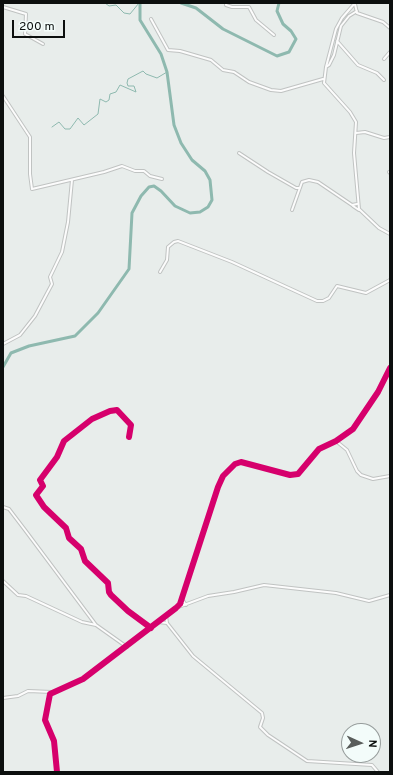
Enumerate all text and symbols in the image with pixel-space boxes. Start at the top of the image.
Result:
scale bar [14,12,67,38]
text: 200 m [19,19,55,35]
north arrow [341,723,381,763]
text: N [365,739,379,748]

